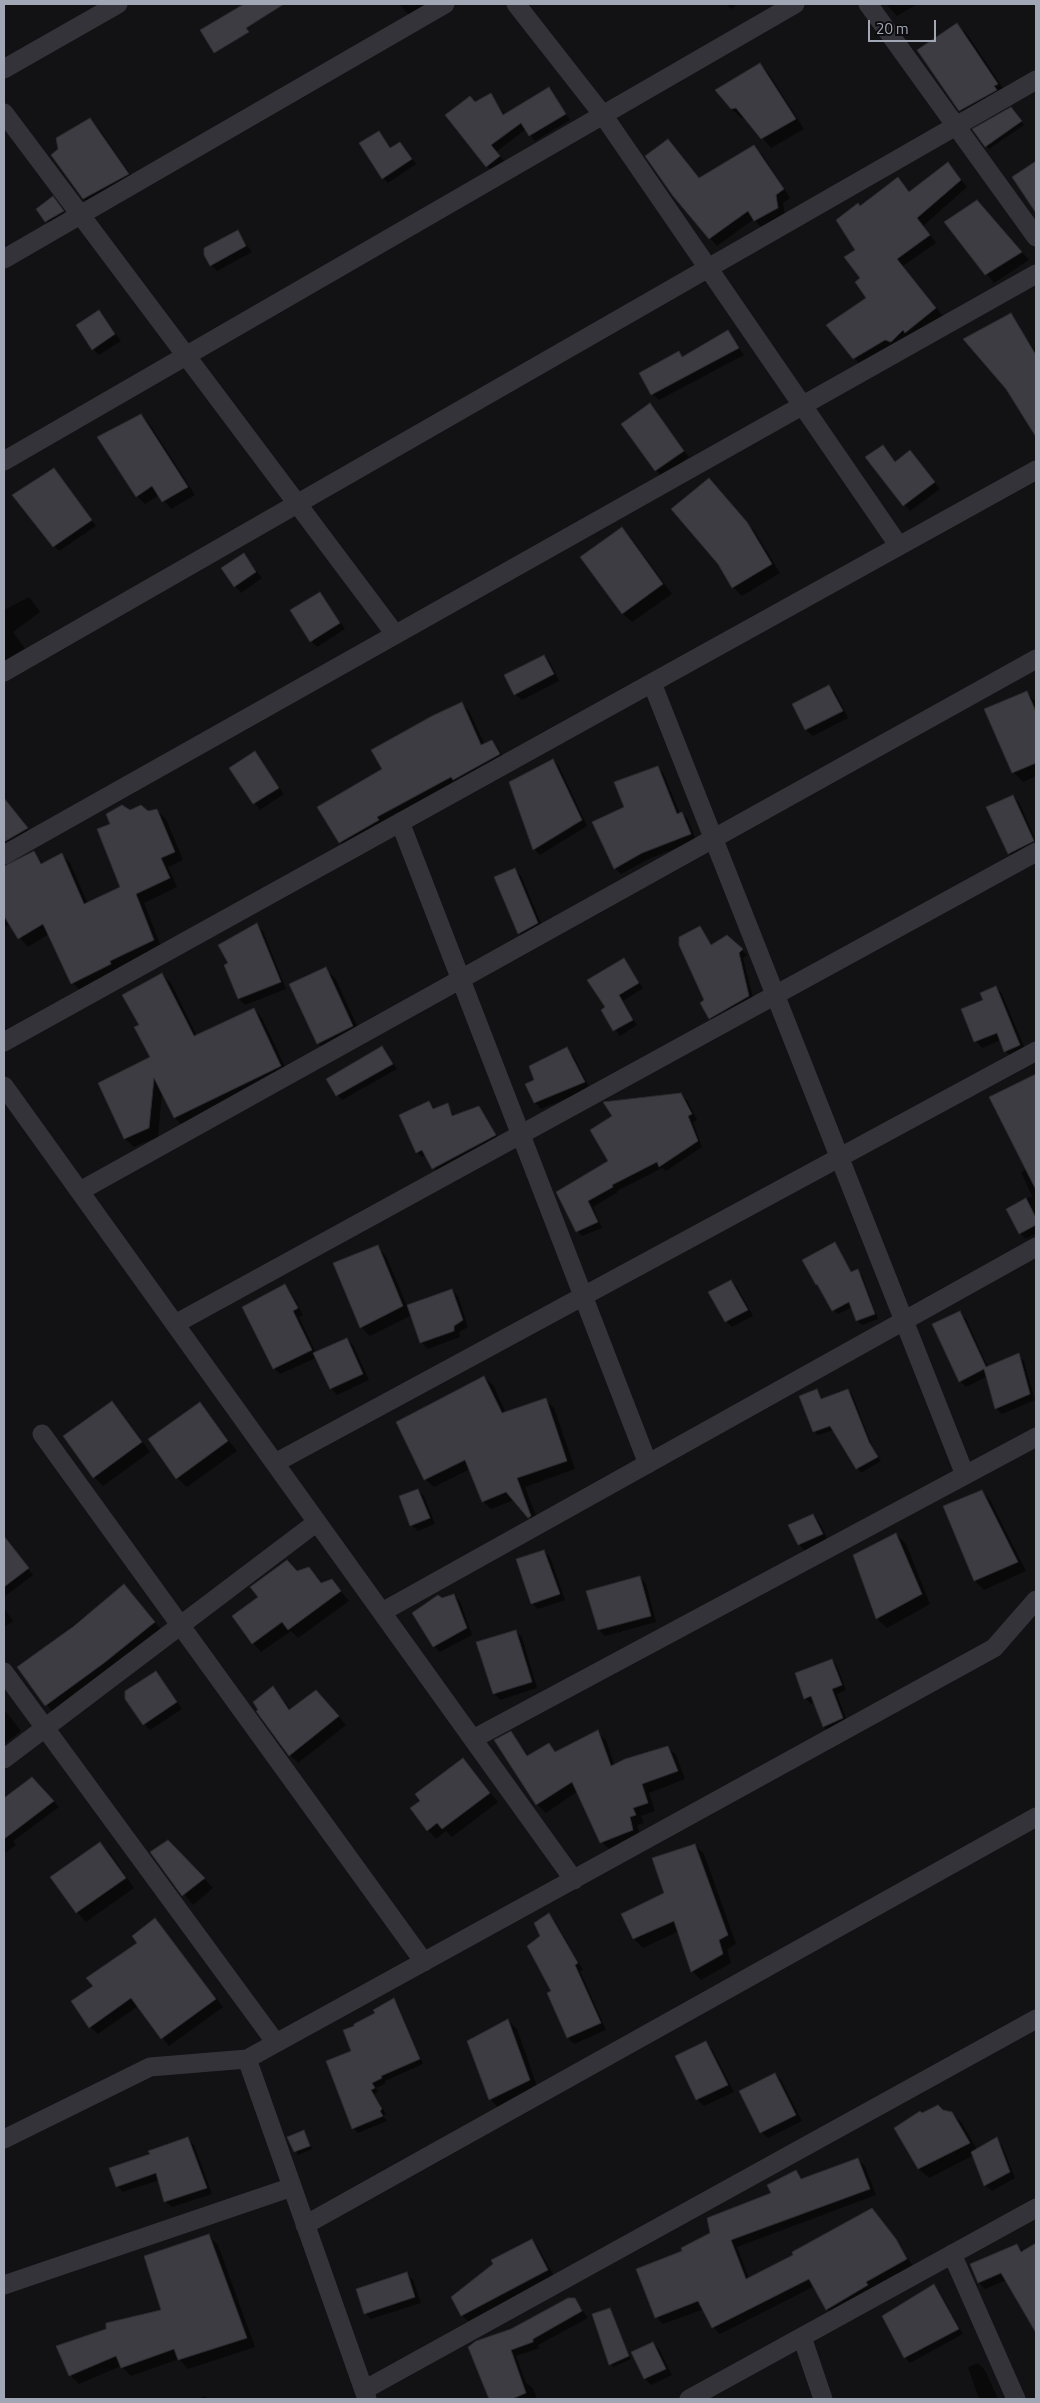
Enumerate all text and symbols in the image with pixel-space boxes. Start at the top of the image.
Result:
scale bar [870,10,938,42]
text: 20 m [876,17,909,40]

